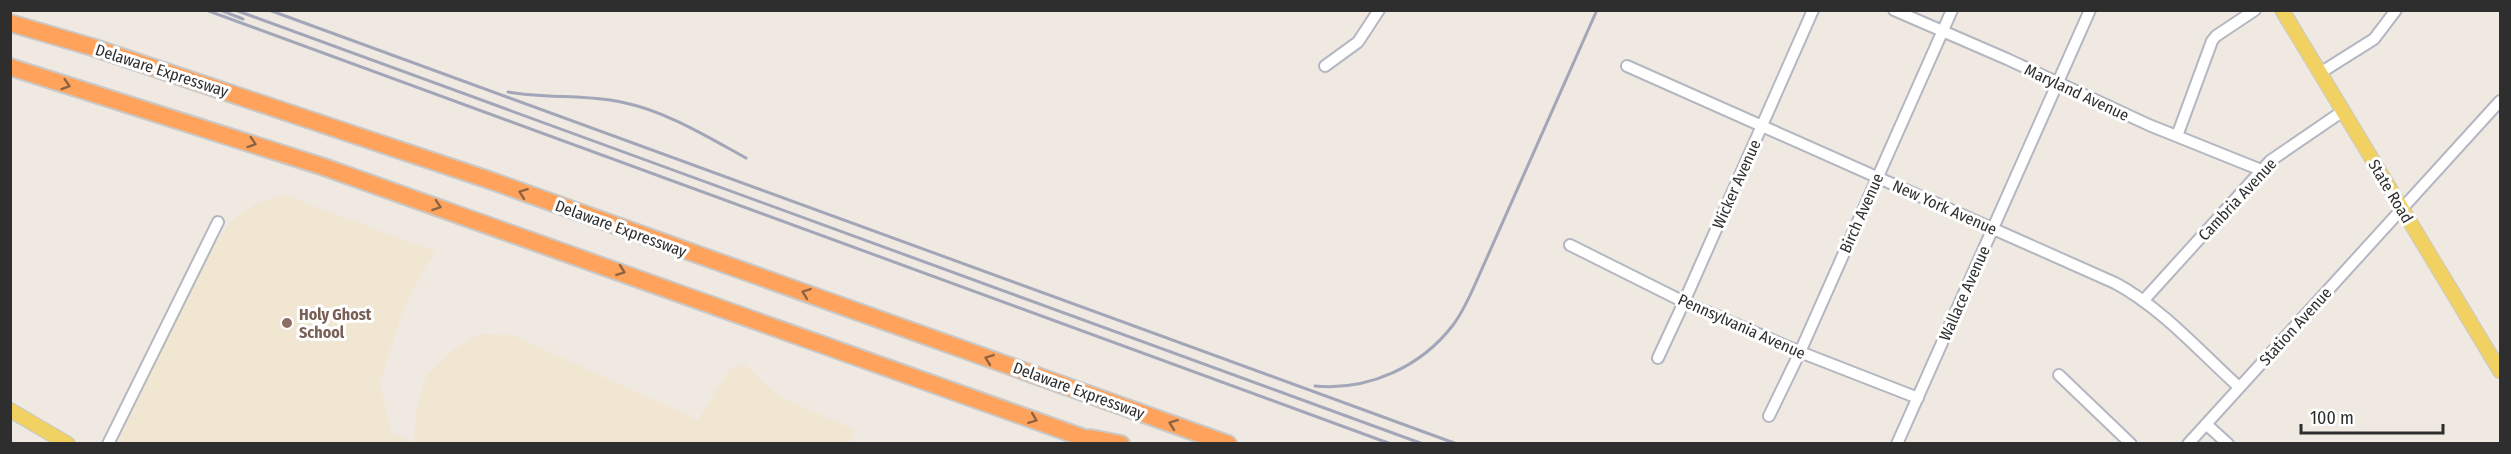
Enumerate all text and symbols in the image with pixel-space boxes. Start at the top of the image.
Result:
street label: Delaware Expressway [93,40,231,101]
street label: Maryland Avenue [2022,60,2132,125]
one-way arrow [60,77,71,90]
one-way arrow [246,136,257,149]
street label: Wicker Avenue [1708,137,1765,232]
street label: Cambria Avenue [2194,154,2280,245]
street label: State Road [2364,156,2417,226]
street label: Birch Avenue [1835,170,1887,256]
street label: New York Avenue [1890,176,2000,239]
one-way arrow [518,187,529,200]
street label: Delaware Expressway [553,196,690,261]
one-way arrow [431,199,442,212]
street label: Wallace Avenue [1935,243,1994,344]
one-way arrow [615,264,626,277]
street label: Station Avenue [2255,283,2336,369]
one-way arrow [801,288,811,301]
street label: Pennsylvania Avenue [1675,290,1808,363]
place label: Holy Ghost School [299,305,372,342]
marker: Holy Ghost School [280,316,294,330]
one-way arrow [984,353,995,366]
street label: Delaware Expressway [1011,358,1148,423]
scale bar [2301,397,2444,435]
text: 100 m [2310,407,2354,429]
one-way arrow [1027,411,1038,424]
one-way arrow [1168,418,1179,431]

